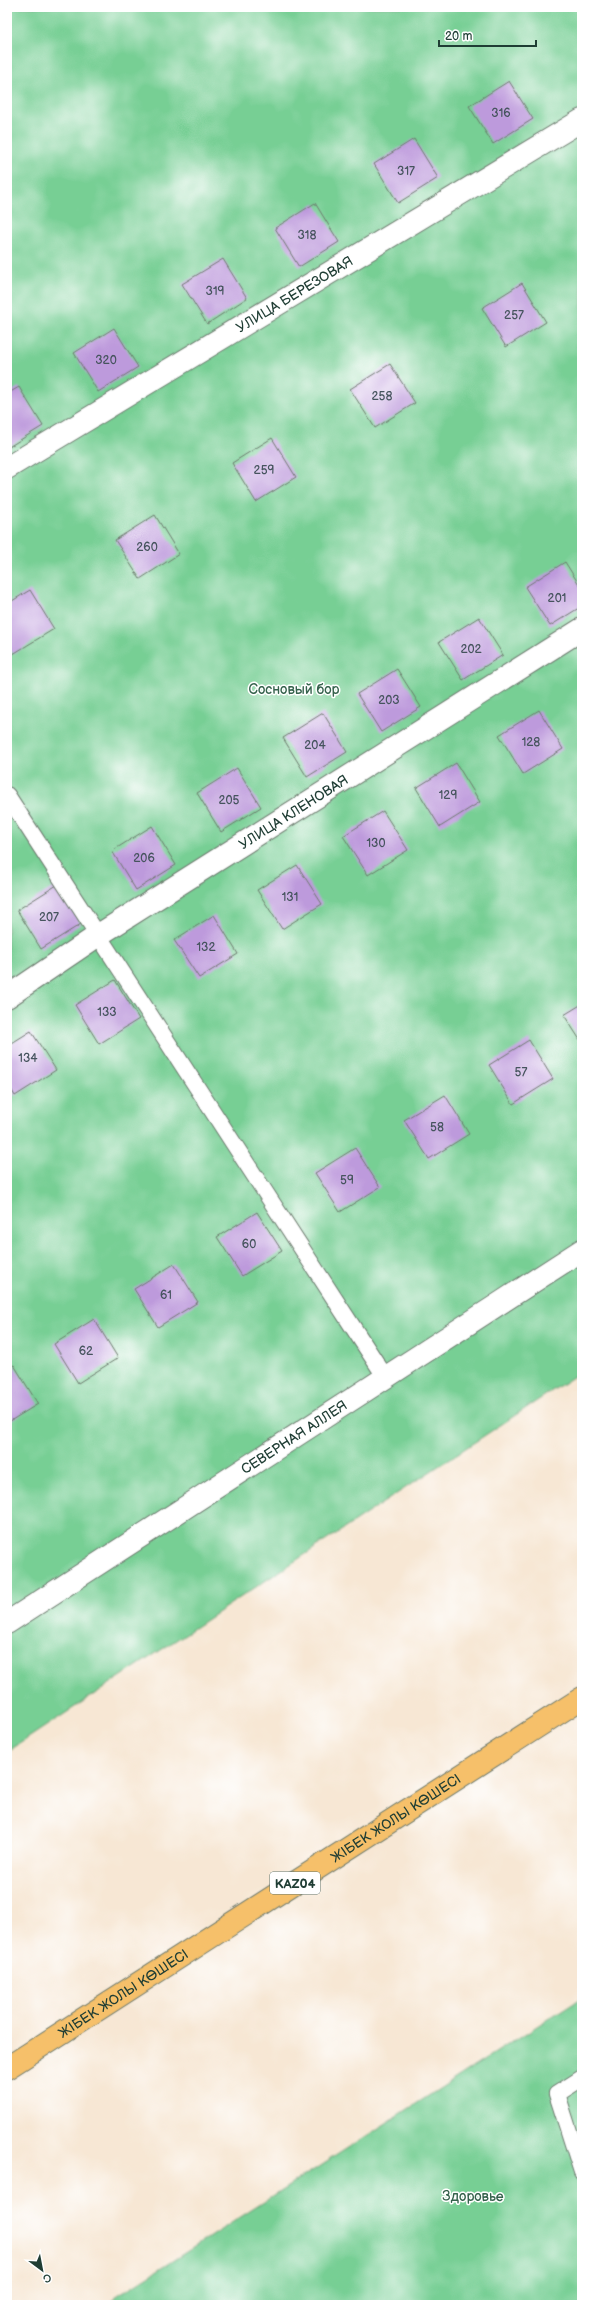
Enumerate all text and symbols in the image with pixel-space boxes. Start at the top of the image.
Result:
scale bar [439,22,536,48]
text: 20 m [445,29,472,44]
house number: 316 [491,106,511,121]
house number: 317 [397,164,415,179]
house number: 318 [297,228,317,243]
street label: УЛИЦА БЕРЕЗОВАЯ [233,253,356,336]
house number: 319 [206,284,225,299]
house number: 257 [504,308,524,323]
house number: 320 [95,353,117,368]
house number: 258 [372,389,392,404]
house number: 259 [254,463,275,478]
house number: 260 [136,540,158,555]
house number: 201 [548,591,566,606]
house number: 202 [460,642,482,657]
park label: Сосновый бор [249,681,340,698]
house number: 203 [378,693,400,708]
house number: 128 [522,735,540,750]
house number: 204 [304,738,326,753]
street label: УЛИЦА КЛЕНОВАЯ [236,771,351,853]
house number: 129 [439,788,457,803]
house number: 205 [218,793,240,808]
house number: 130 [366,836,386,851]
house number: 206 [133,851,155,866]
house number: 131 [282,890,298,905]
house number: 207 [39,910,59,925]
house number: 132 [196,940,216,955]
house number: 133 [97,1005,117,1020]
house number: 134 [18,1051,38,1066]
house number: 57 [515,1065,527,1080]
house number: 58 [430,1120,444,1135]
house number: 59 [340,1173,354,1188]
house number: 60 [242,1237,256,1252]
house number: 61 [160,1288,172,1303]
house number: 62 [79,1344,93,1359]
street label: СЕВЕРНАЯ АЛЛЕЯ [238,1397,351,1478]
street label: ЖІБЕК ЖОЛЫ КӨШЕСІ [328,1770,464,1866]
road number: KАZ04 [270,1872,320,1894]
street label: ЖІБЕК ЖОЛЫ КӨШЕСІ [55,1946,191,2042]
park label: Здоровье [442,2188,504,2205]
north arrow [22,2250,62,2290]
text: С [40,2271,54,2286]

